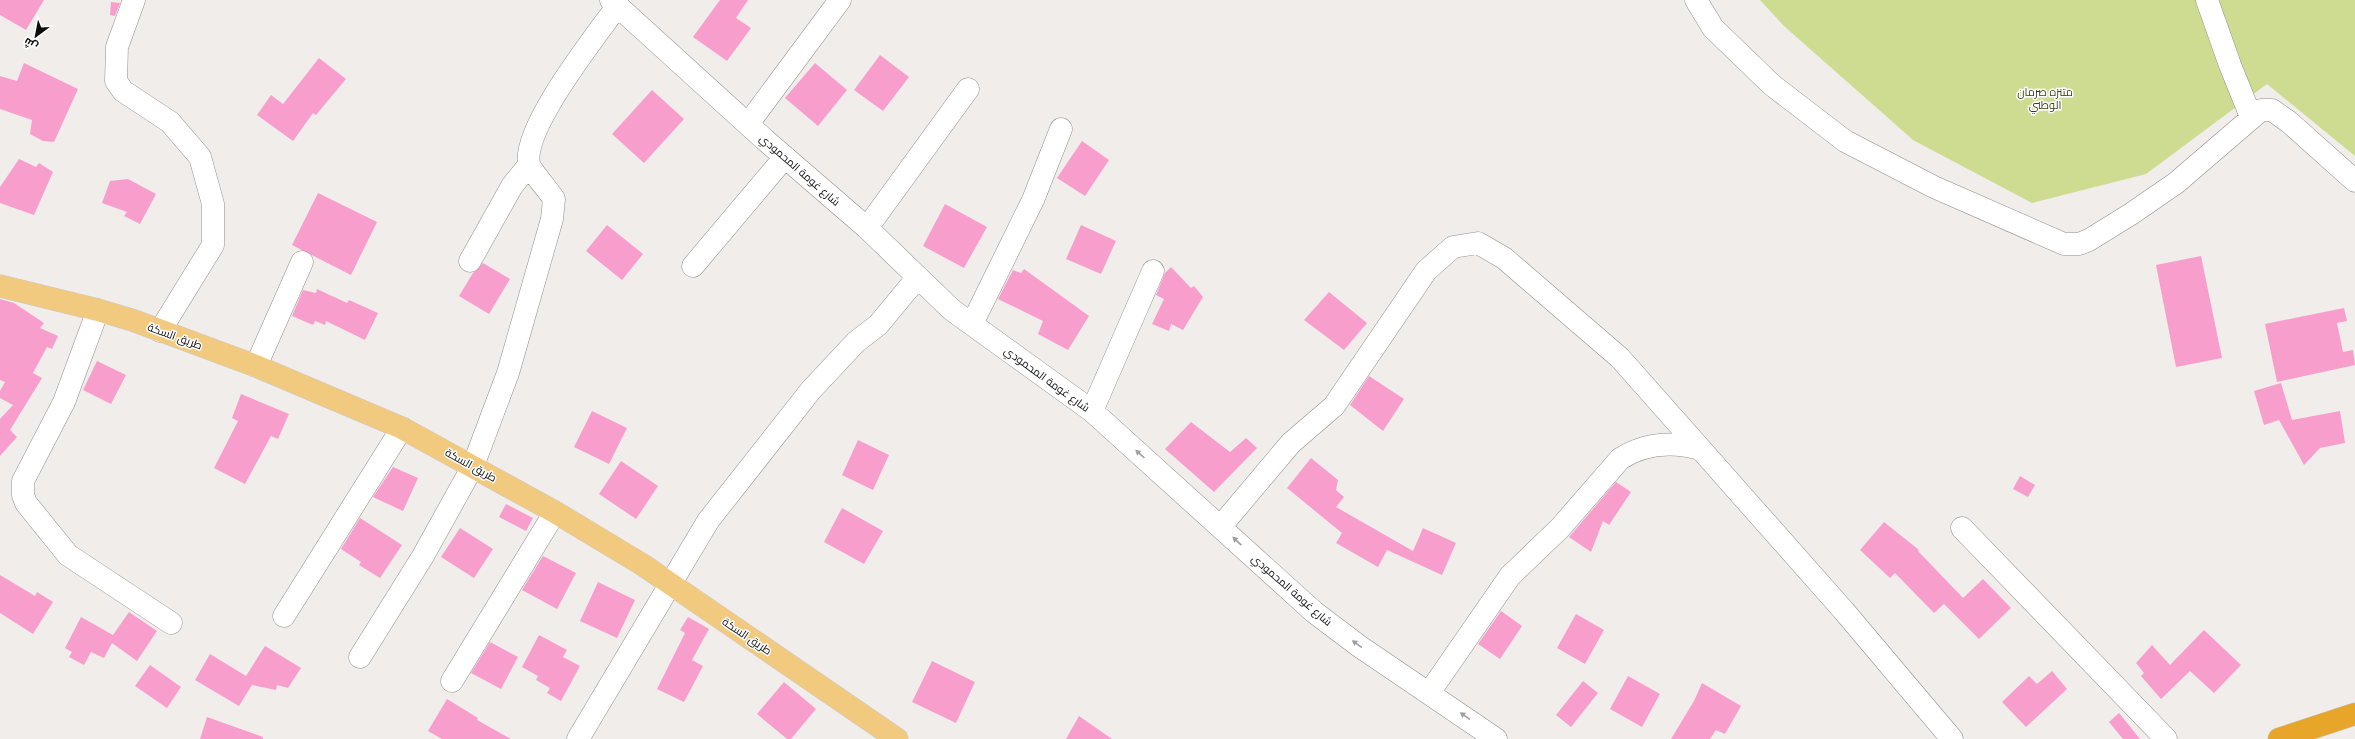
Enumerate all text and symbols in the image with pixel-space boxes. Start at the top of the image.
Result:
north arrow [16,16,56,56]
text: ش [21,34,41,54]
park label: متنزه صرمان الوطني [2017,85,2073,114]
street label: شارع غومة المحمودي [756,131,843,210]
street label: طريق السكة [145,320,204,353]
street label: شارع غومة المحمودي [1000,343,1092,416]
street label: طريق السكة [442,445,499,486]
one-way arrow [1135,450,1146,459]
one-way arrow [1232,536,1242,546]
street label: شارع غومة المحمودي [1248,551,1335,630]
street label: طريق السكة [719,614,775,659]
one-way arrow [1351,640,1362,648]
one-way arrow [1460,712,1470,720]

